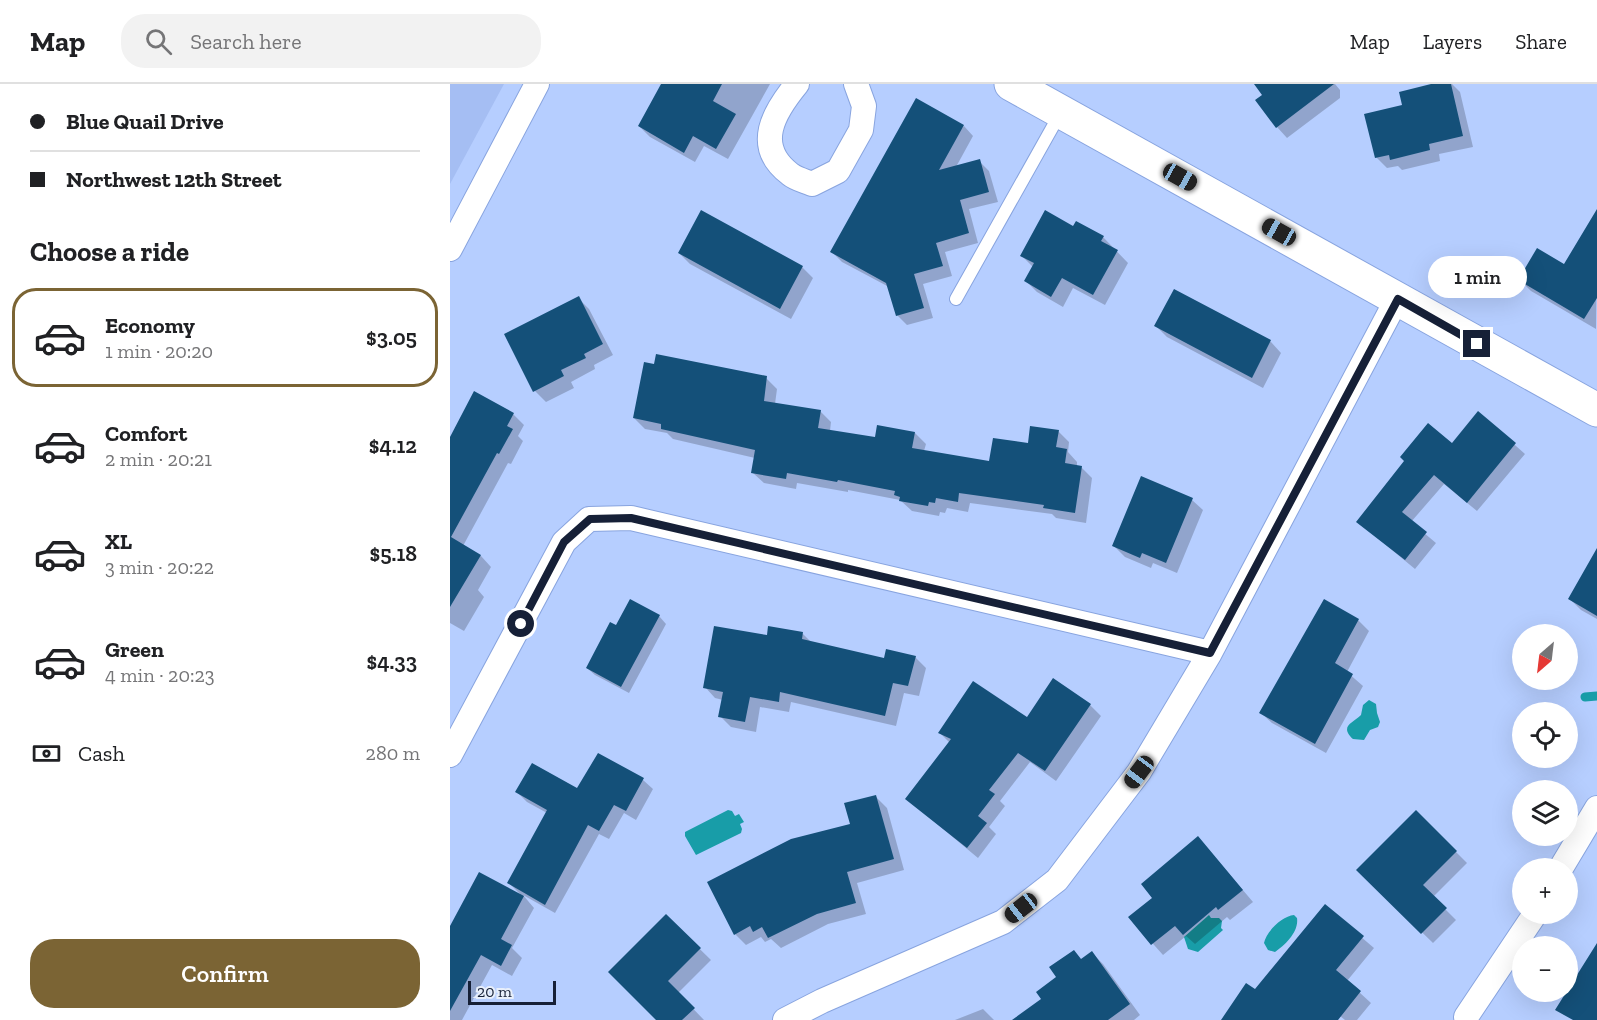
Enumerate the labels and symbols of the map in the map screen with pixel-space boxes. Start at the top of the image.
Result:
car [1160,160,1200,194]
car [1259,215,1299,249]
callout: 1 min [1428,257,1526,299]
route end [1463,330,1490,357]
route start [507,610,534,637]
north arrow [1512,624,1578,690]
car [1121,752,1157,792]
car [1001,890,1041,926]
scale bar [468,978,556,1006]

